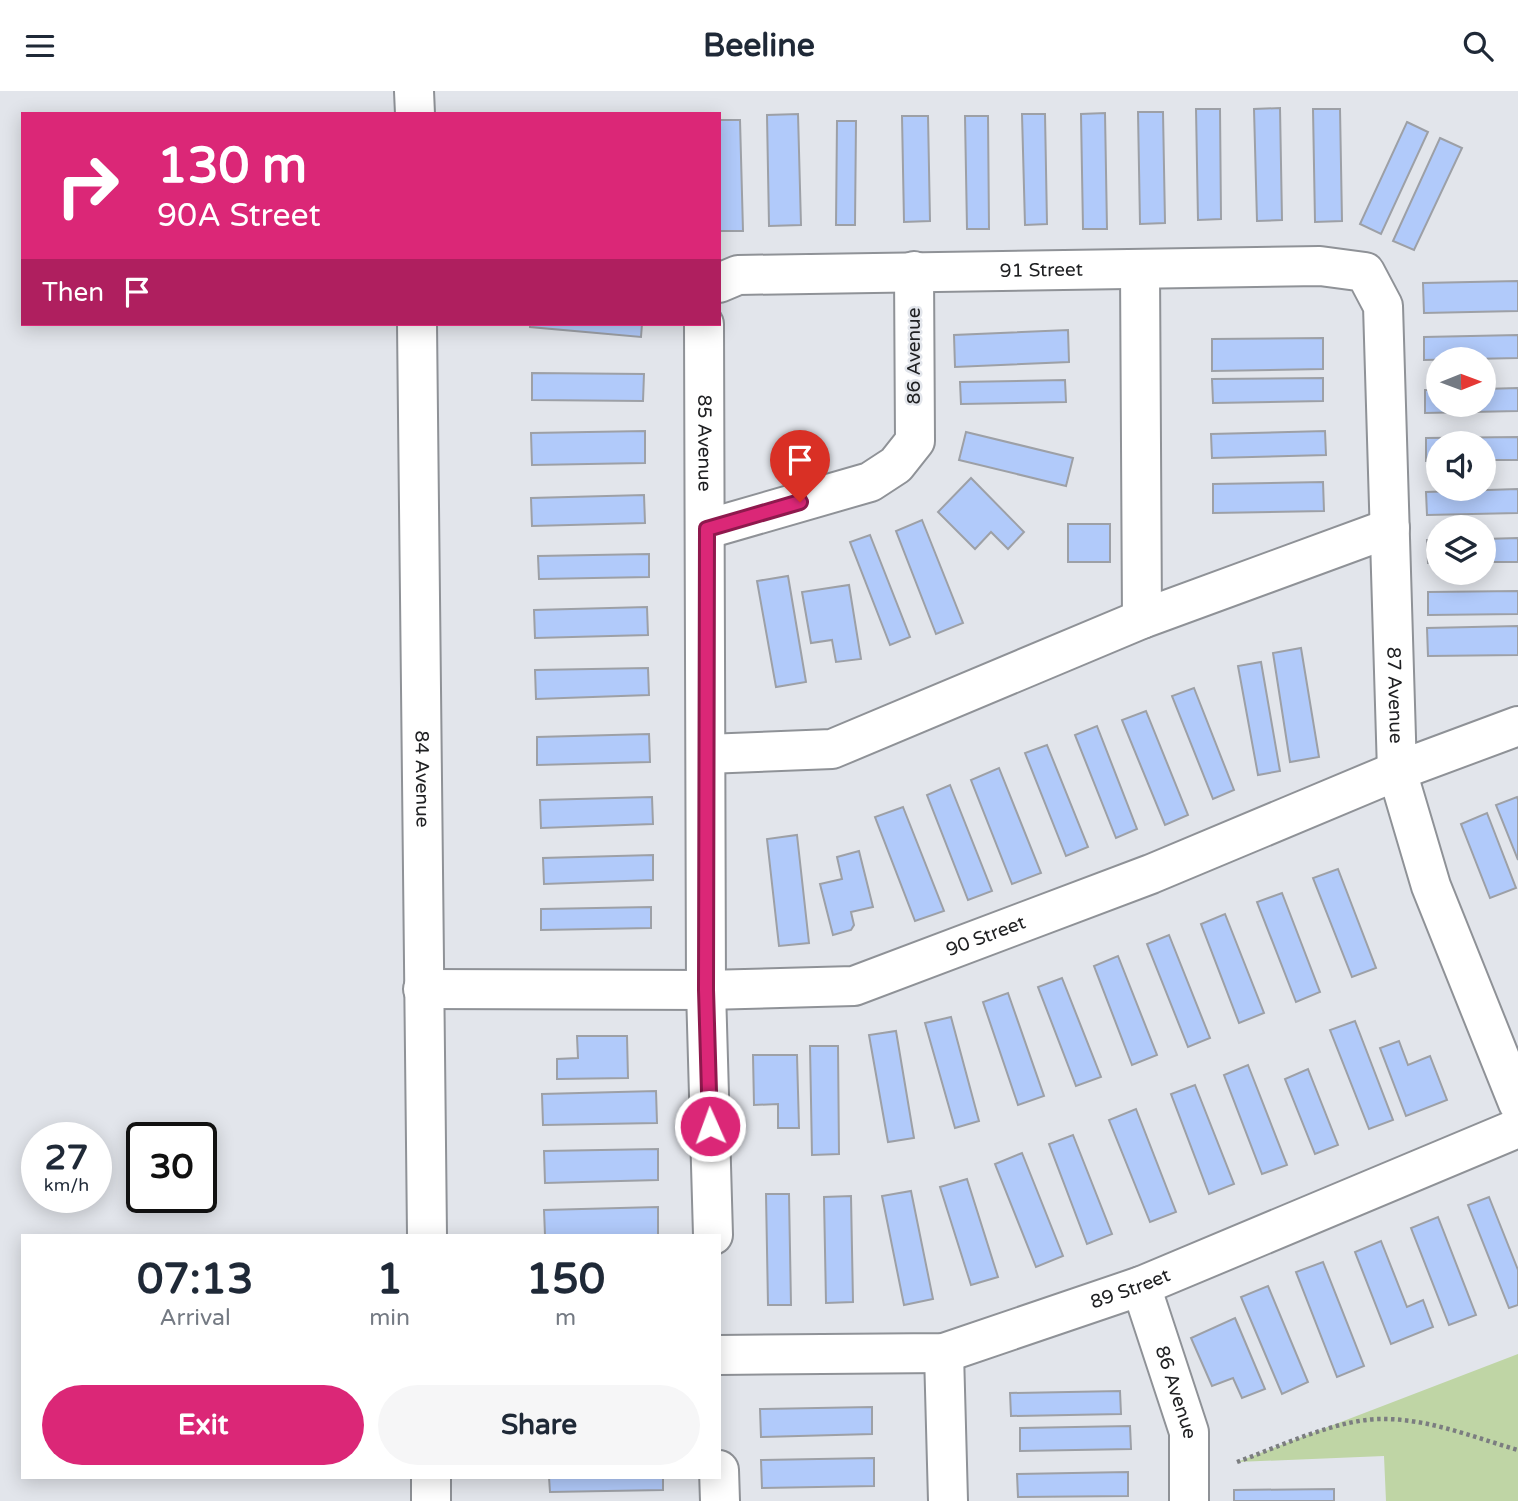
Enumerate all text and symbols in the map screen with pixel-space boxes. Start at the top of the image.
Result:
icon: menu [21,27,59,65]
text: Beeline [703,27,815,65]
icon: search [1459,27,1497,65]
text: 130 m [157,137,307,196]
icon: right [42,140,133,231]
text: 90A Street [157,197,321,235]
street label: 91 Street [1000,259,1083,282]
icon: arrive [118,273,156,311]
text: Then [42,277,104,308]
street label: 86 Avenue [903,308,925,404]
north arrow [1426,347,1496,417]
map controls [1426,347,1496,585]
street label: 85 Avenue [693,395,716,491]
pin [770,430,830,502]
button: sound [1426,431,1496,501]
icon: arrive [781,441,819,479]
button: layers [1426,515,1496,585]
street label: 87 Avenue [1382,647,1407,744]
street label: 84 Avenue [410,730,434,828]
street label: 90 Street [943,911,1029,961]
position arrow [673,1089,747,1163]
speed limit sign: 30 [126,1122,217,1213]
text: 27 [45,1137,88,1179]
text: km/h [44,1174,89,1196]
text: 07:13 [137,1254,253,1305]
text: 1 [376,1254,403,1305]
text: 150 [526,1254,605,1305]
street label: 89 Street [1088,1264,1173,1313]
text: Arrival [160,1304,231,1332]
text: min [369,1304,410,1332]
text: m [555,1304,576,1332]
street label: 86 Avenue [1150,1343,1200,1439]
button: Exit [42,1385,364,1465]
button: Share [378,1385,700,1465]

